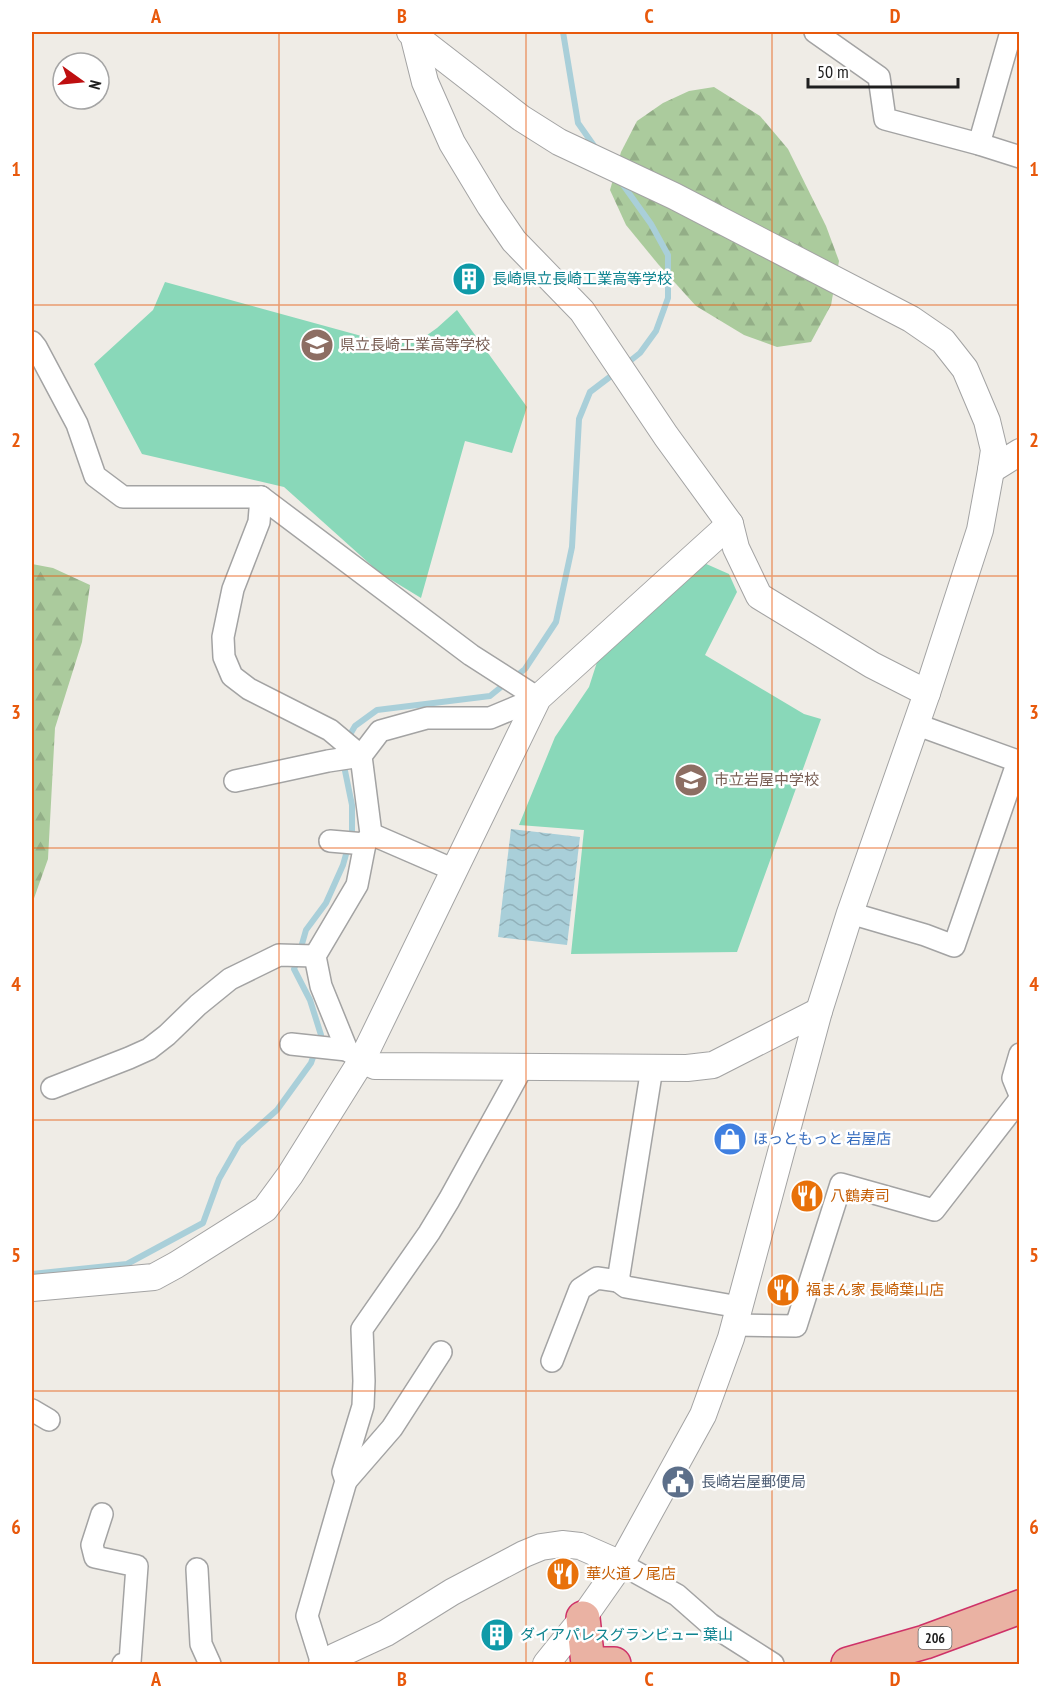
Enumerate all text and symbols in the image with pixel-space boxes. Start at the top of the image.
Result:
text: A [150,3,162,29]
text: B [397,3,407,29]
text: C [644,3,654,29]
text: D [890,3,901,29]
north arrow [51,51,111,111]
scale bar [808,51,958,89]
text: 50 m [817,60,849,83]
text: N [85,78,106,92]
text: 1 [11,156,21,182]
text: 1 [1029,156,1039,182]
building icon: 長崎県立長崎工業高等学校 [451,261,487,297]
place label: 長崎県立長崎工業高等学校 [492,269,672,288]
school or university icon: 県立長崎工業高等学校 [299,327,335,363]
place label: 県立長崎工業高等学校 [340,335,490,354]
text: 2 [11,427,21,453]
text: 2 [1029,427,1039,453]
text: 3 [11,699,21,725]
text: 3 [1029,699,1039,725]
school or university icon: 市立岩屋中学校 [673,762,709,798]
place label: 市立岩屋中学校 [714,770,819,789]
text: 4 [11,971,21,997]
text: 4 [1029,971,1039,997]
shop icon: ほっともっと 岩屋店 [712,1121,748,1157]
place label: ほっともっと 岩屋店 [753,1129,891,1148]
restaurant icon: 八鶴寿司 [789,1178,825,1214]
place label: 八鶴寿司 [830,1186,890,1205]
text: 5 [11,1242,21,1268]
text: 5 [1029,1242,1039,1268]
restaurant icon: 福まん家 長崎葉山店 [765,1272,801,1308]
place label: 福まん家 長崎葉山店 [806,1280,944,1299]
public building icon: 長崎岩屋郵便局 [660,1464,696,1500]
place label: 長崎岩屋郵便局 [701,1472,806,1491]
text: 6 [11,1514,21,1540]
text: 6 [1029,1514,1039,1540]
restaurant icon: 華火道ノ尾店 [545,1556,581,1592]
place label: 華火道ノ尾店 [586,1564,676,1583]
building icon: ダイアパレスグランビュー 葉山 [479,1617,515,1653]
place label: ダイアパレスグランビュー 葉山 [520,1625,733,1644]
road number: 206 [918,1627,952,1649]
text: A [150,1666,162,1692]
text: B [397,1666,407,1692]
text: C [644,1666,654,1692]
text: D [890,1666,901,1692]

